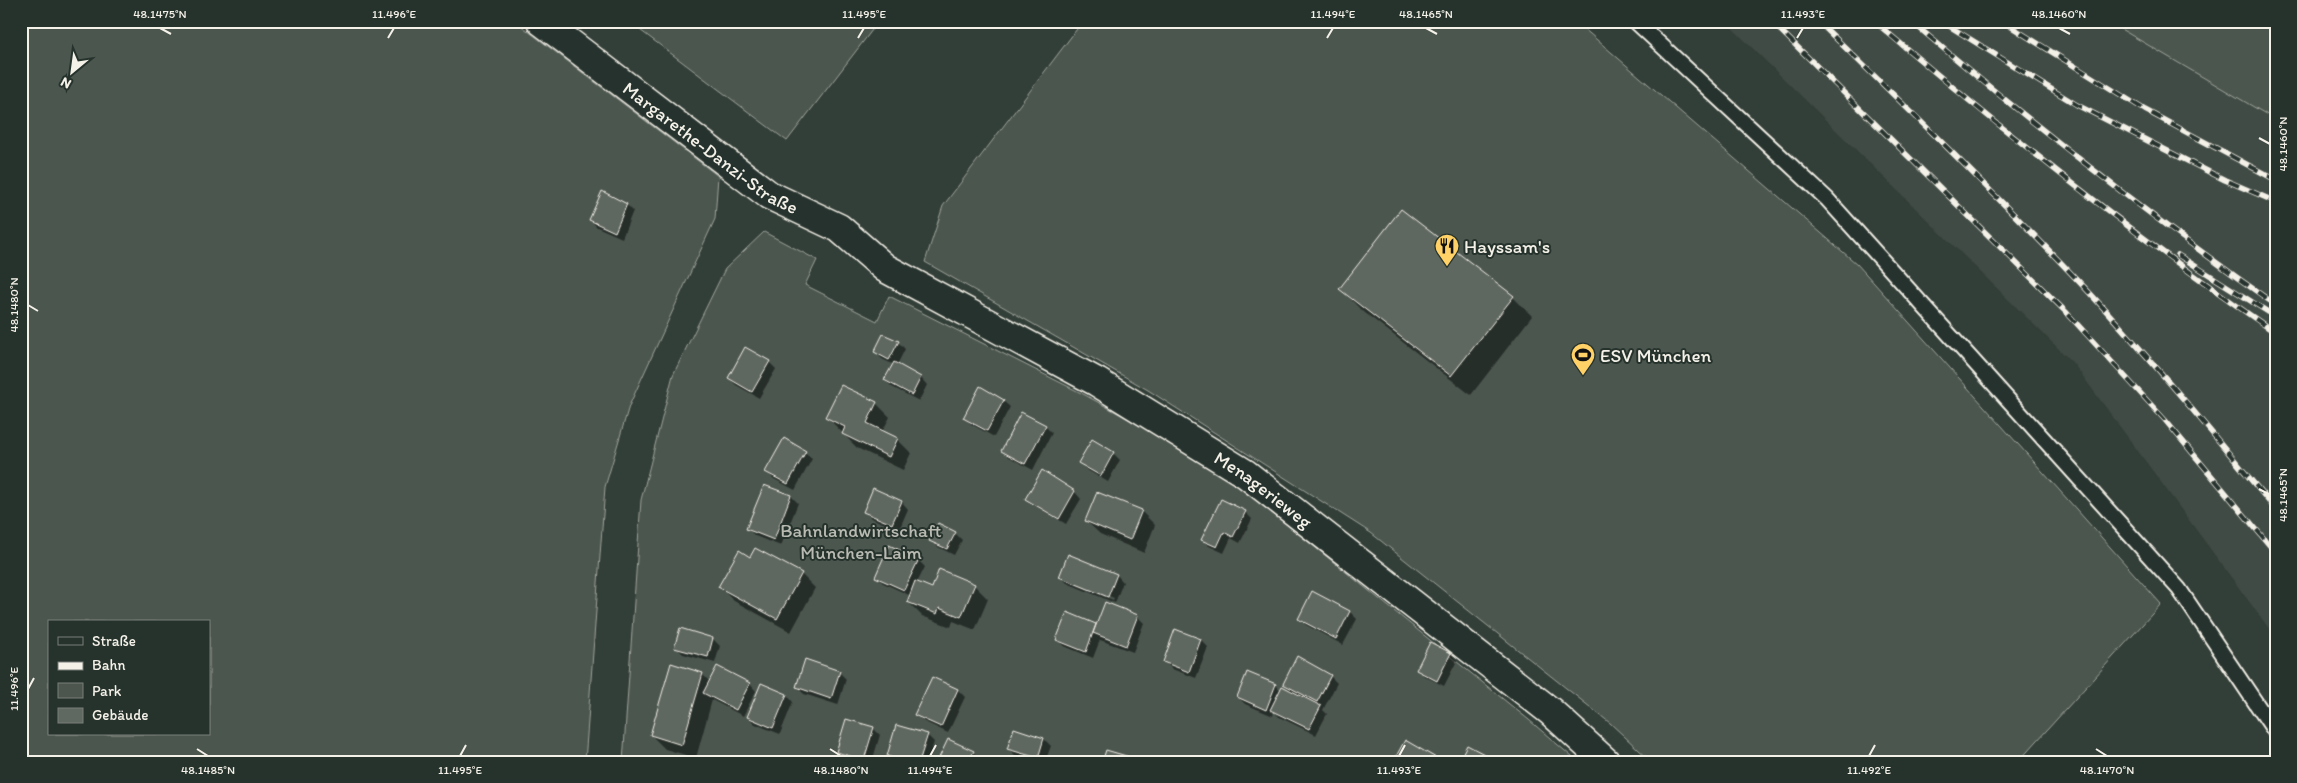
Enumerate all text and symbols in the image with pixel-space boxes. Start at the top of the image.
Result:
text: 48.1475°N [133,7,187,21]
text: 11.496°E [372,7,416,21]
text: 11.495°E [842,7,886,21]
text: 11.494°E [1311,7,1356,21]
text: 48.1465°N [1399,7,1453,21]
text: 11.493°E [1781,7,1826,21]
text: 48.1460°N [2032,7,2086,21]
north arrow [48,48,98,98]
text: N [58,73,74,93]
street label: Margarethe-Danzi-Straße [618,77,802,219]
text: 48.1460°N [2276,117,2290,171]
restaurant icon: Hayssam's [1434,233,1460,267]
place label: Hayssam's [1464,235,1550,258]
text: 48.1480°N [7,277,21,333]
sports icon: ESV München [1570,342,1596,376]
place label: ESV München [1600,344,1712,367]
street label: Menagerieweg [1210,446,1317,534]
text: 48.1465°N [2276,468,2290,522]
park label: Bahnlandwirtschaft München-Laim [780,519,942,564]
legend [48,620,210,736]
text: Straße [92,632,136,650]
text: Bahn [92,656,126,674]
text: 11.496°E [7,667,21,711]
text: Park [92,682,122,700]
text: Gebäude [92,706,149,724]
text: 48.1485°N [181,763,235,777]
text: 11.495°E [438,763,482,777]
text: 48.1480°N [813,763,869,777]
text: 11.494°E [908,763,953,777]
text: 11.493°E [1377,763,1422,777]
text: 11.492°E [1847,763,1891,777]
text: 48.1470°N [2080,763,2134,777]

